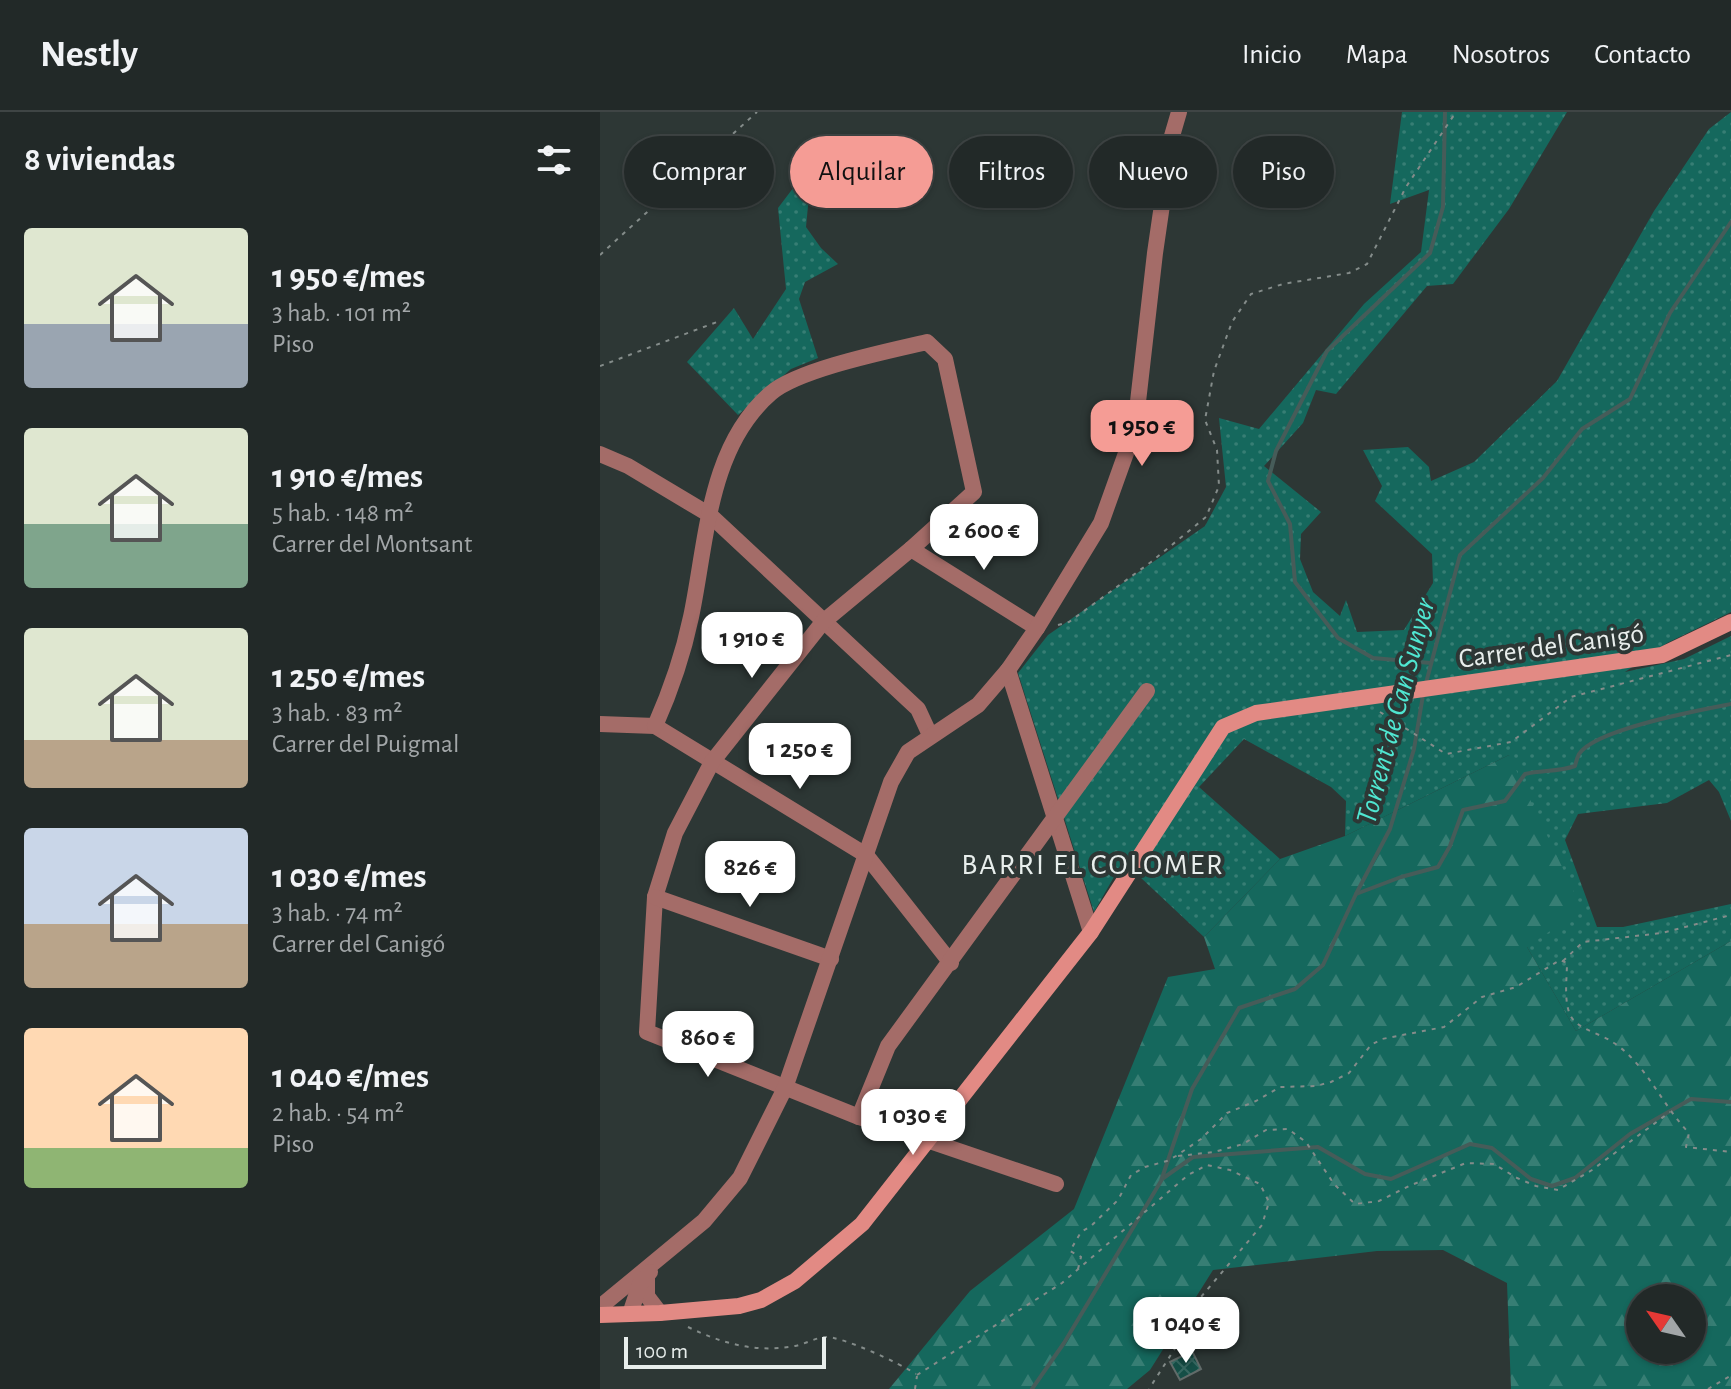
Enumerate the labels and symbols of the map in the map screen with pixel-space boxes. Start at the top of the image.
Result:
pin: 1 950 € [1068,400,1216,468]
pin: 2 600 € [910,504,1058,572]
water label: Torrent de Can Sunyer [1351,594,1441,828]
pin: 1 910 € [678,612,826,680]
street label: Carrer del Canigó [1457,620,1646,674]
pin: 1 250 € [726,723,874,791]
pin: 826 € [694,841,806,909]
district label: BARRI EL COLOMER [961,850,1225,880]
pin: 860 € [652,1011,764,1079]
pin: 1 030 € [839,1089,987,1157]
north arrow [1626,1284,1706,1364]
pin: 1 040 € [1112,1297,1260,1365]
scale bar [624,1333,826,1369]

